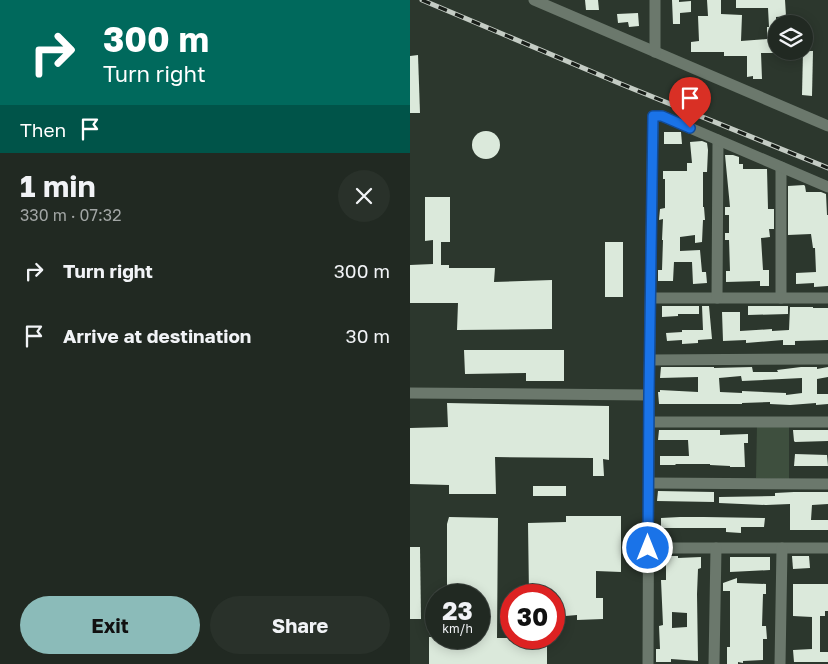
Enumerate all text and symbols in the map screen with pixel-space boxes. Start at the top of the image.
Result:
map controls [768,15,813,60]
button: layers [768,15,813,60]
text: 300 m [103,18,209,60]
icon: right [20,20,85,85]
text: Turn right [103,60,206,87]
pin [669,77,711,128]
icon: arrive [676,84,704,112]
icon: arrive [76,115,104,143]
text: Then [20,118,66,141]
text: 1 min [20,168,96,204]
button: close [338,170,390,222]
text: 330 m · 07:32 [20,205,121,225]
icon: right [20,257,48,285]
text: Turn right [63,259,153,282]
text: 300 m [334,259,390,282]
icon: arrive [20,322,48,350]
text: Arrive at destination [63,324,251,347]
text: 30 m [346,324,390,347]
position arrow [621,521,673,573]
speed limit sign: 30 [500,584,565,649]
text: 23 [442,595,473,626]
button: Exit [20,596,200,654]
button: Share [210,596,390,654]
text: km/h [442,621,473,636]

